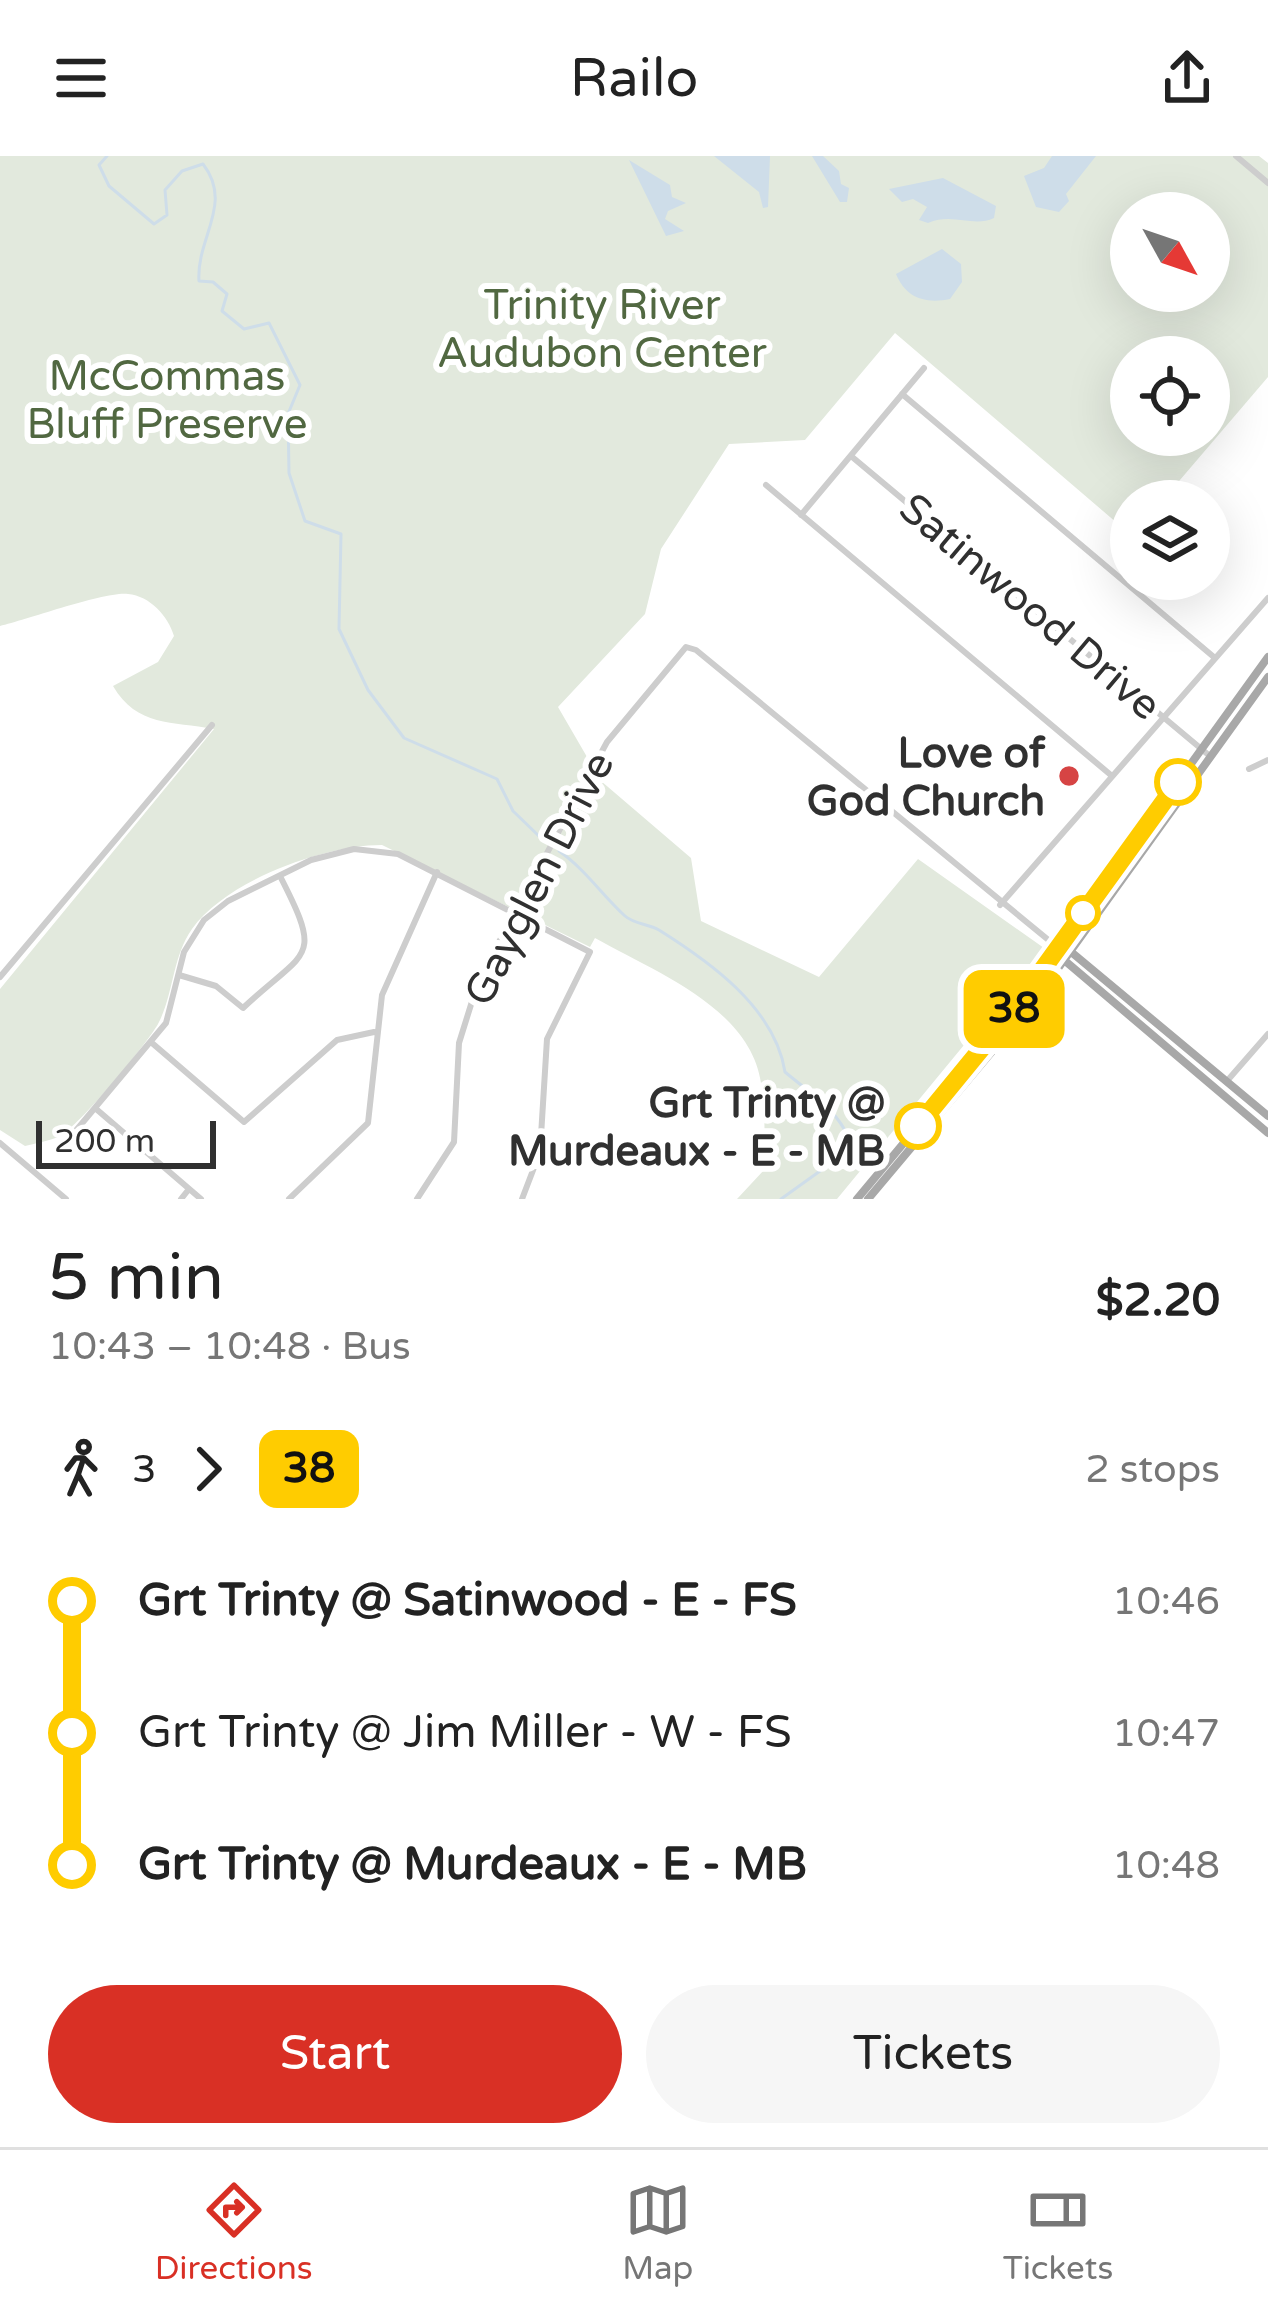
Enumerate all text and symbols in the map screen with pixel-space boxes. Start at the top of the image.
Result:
icon: menu [48,45,114,111]
icon: share [1154,45,1220,111]
text: Railo [570,46,698,111]
north arrow [1110,192,1230,312]
map controls [1110,192,1230,600]
park label: Trinity River Audubon Center [437,280,767,379]
button: locate [1110,336,1230,456]
park label: McCommas Bluff Preserve [26,351,308,450]
button: layers [1110,480,1230,600]
street label: Satinwood Drive [889,483,1171,731]
place label: Love of God Church [807,728,1046,827]
street label: Gayglen Drive [454,743,625,1014]
unlabelled marker [1156,760,1200,804]
marker: Love of God Church [1056,763,1082,789]
unlabelled marker [1067,897,1099,929]
line badge: 38 [960,970,1068,1048]
text: 38 [988,983,1040,1034]
place label: Grt Trinty @ Murdeaux - E - MB [508,1078,885,1177]
marker: Grt Trinty @ Murdeaux - E - MB [896,1104,940,1148]
scale bar [36,1115,216,1168]
text: 200 m [54,1122,155,1161]
text: 5 min [48,1238,224,1318]
text: $2.20 [1096,1274,1220,1328]
text: 10:43 – 10:48 · Bus [48,1323,411,1370]
icon: walk [48,1436,114,1502]
icon: forward [175,1436,241,1502]
text: 38 [283,1443,335,1494]
text: 3 [132,1446,157,1493]
text: 2 stops [1085,1446,1220,1493]
text: Grt Trinty @ Satinwood - E - FS [138,1574,797,1628]
text: 10:46 [1112,1578,1220,1625]
text: Grt Trinty @ Jim Miller - W - FS [138,1706,792,1760]
text: 10:47 [1112,1710,1220,1757]
text: Grt Trinty @ Murdeaux - E - MB [138,1838,807,1892]
text: 10:48 [1112,1842,1220,1889]
button: Start [48,1985,622,2123]
button: Tickets [646,1985,1220,2123]
tab: Directions [155,2177,313,2288]
tab: Map [622,2177,693,2288]
tab: Tickets [1003,2177,1113,2288]

